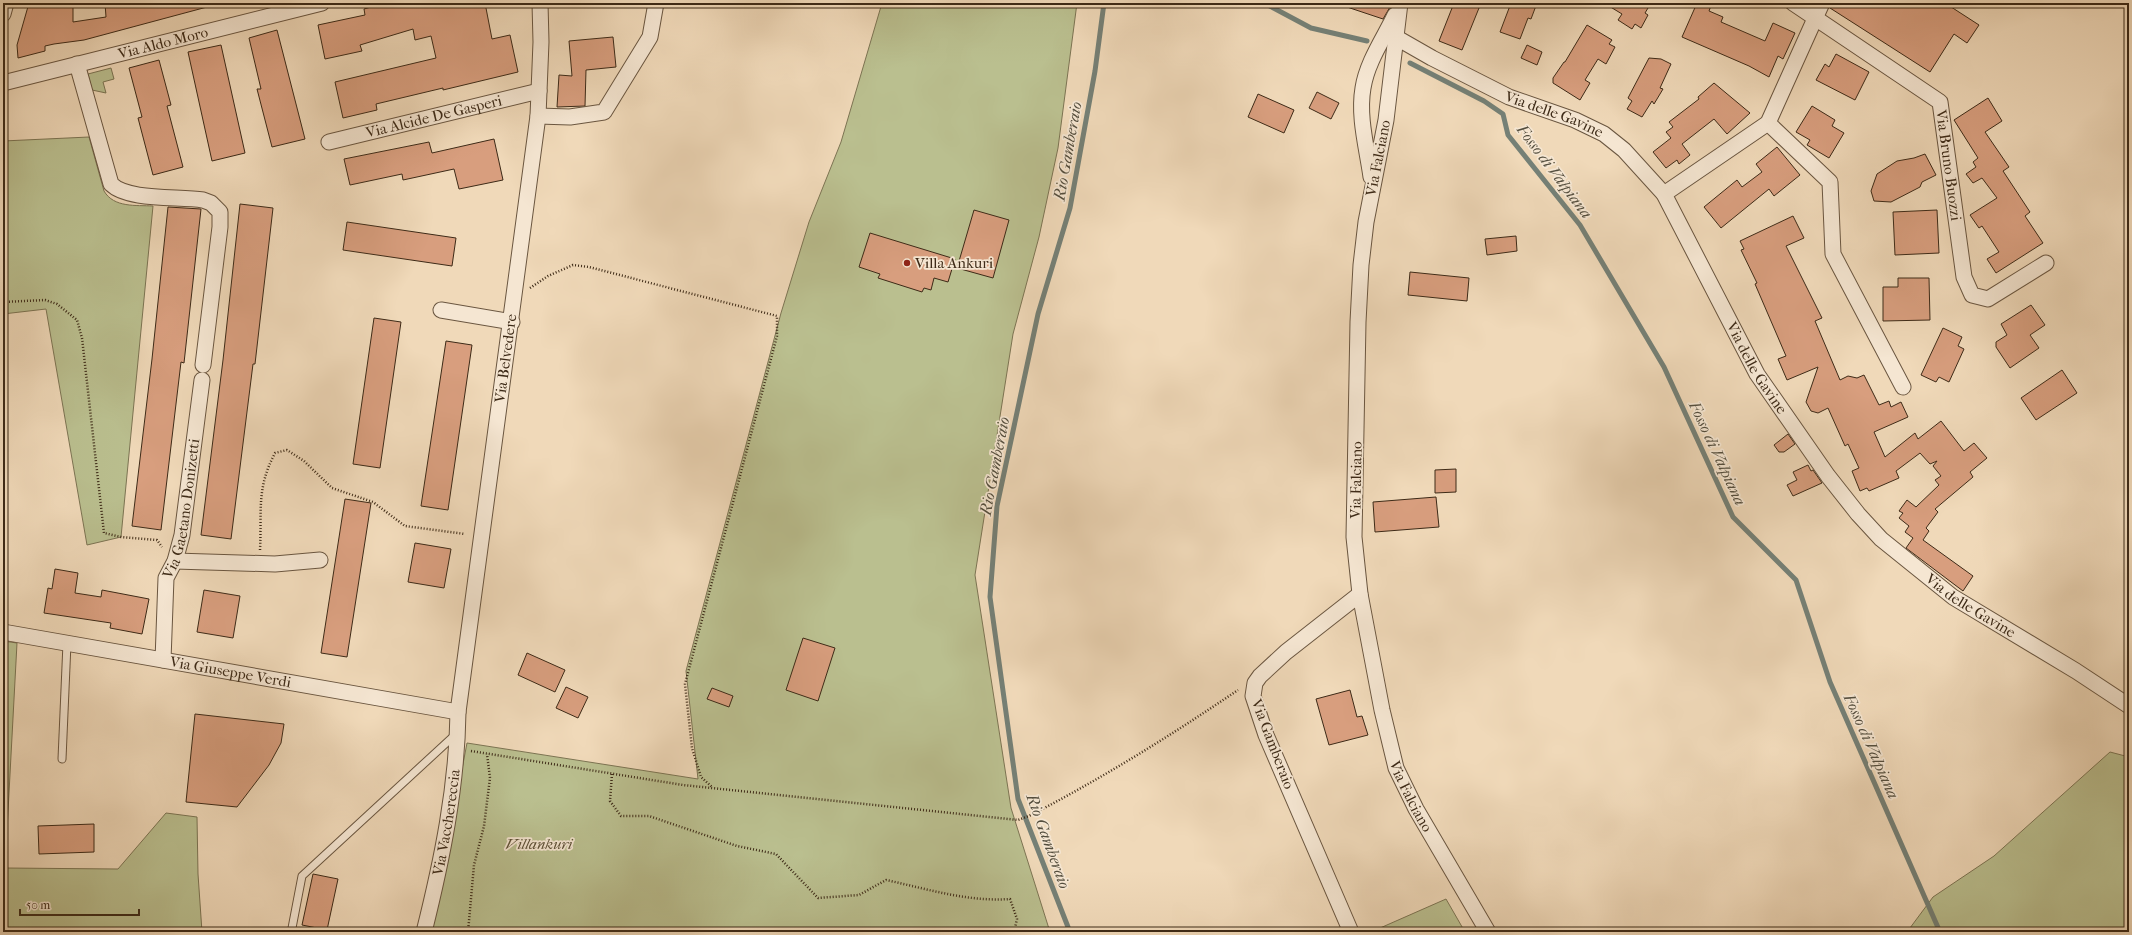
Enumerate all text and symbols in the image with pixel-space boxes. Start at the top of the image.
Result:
street label: Via Aldo Moro [115,23,210,63]
street label: Via delle Gavine [1502,87,1607,142]
street label: Via Alcide De Gasperi [363,91,504,142]
water label: Rio Gamberaio [1049,100,1086,203]
street label: Via Bruno Buozzi [1932,108,1965,222]
street label: Via Falciano [1362,118,1394,199]
water label: Fosso di Valpiana [1512,120,1596,222]
place label: Villa Ankuri [914,254,994,272]
marker: Villa Ankuri [902,258,912,268]
street label: Via Belvedere [490,312,520,405]
street label: Via delle Gavine [1722,318,1791,418]
water label: Fosso di Valpiana [1685,397,1750,508]
water label: Rio Gamberaio [975,415,1013,518]
street label: Via Gaetano Donizetti [158,437,203,582]
street label: Via Falciano [1346,441,1366,520]
street label: Via delle Gavine [1921,569,2019,642]
street label: Via Giuseppe Verdi [167,652,293,692]
water label: Fosso di Valpiana [1840,690,1903,802]
street label: Via Gamberaio [1247,696,1299,792]
street label: Via Falciano [1385,758,1437,835]
street label: Via Vacchereccia [428,767,464,878]
water label: Rio Gamberaio [1022,790,1075,891]
park label: Villankuri [506,835,574,853]
scale bar [20,891,139,917]
text: 50 m [26,898,50,912]

